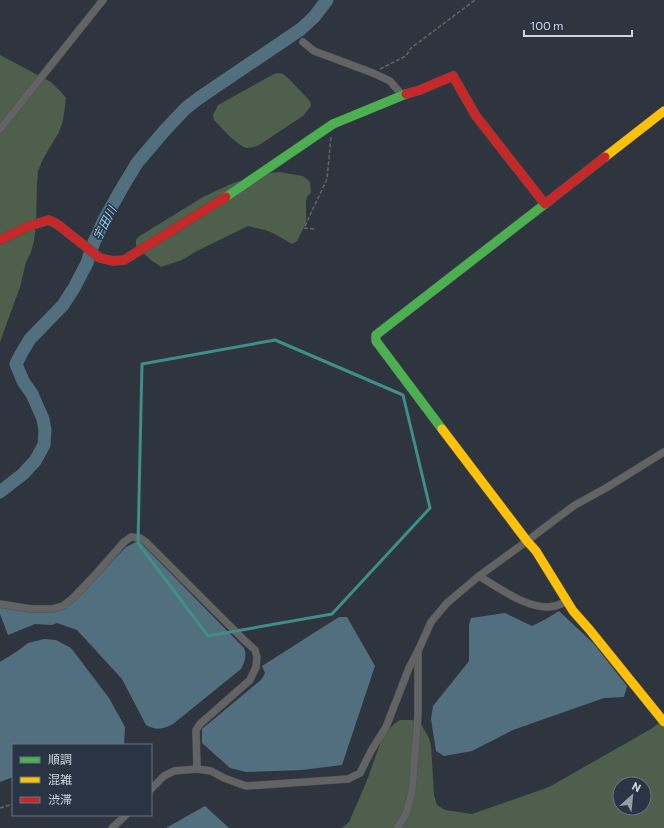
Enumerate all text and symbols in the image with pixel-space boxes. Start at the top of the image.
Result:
scale bar [524,12,632,38]
text: 100 m [530,18,564,32]
water label: 宇田川 [90,202,119,242]
legend [12,744,152,816]
text: 順調 [48,752,72,766]
text: 混雑 [48,772,72,786]
north arrow [612,776,652,816]
text: N [630,779,643,794]
text: 渋滞 [48,792,72,806]

